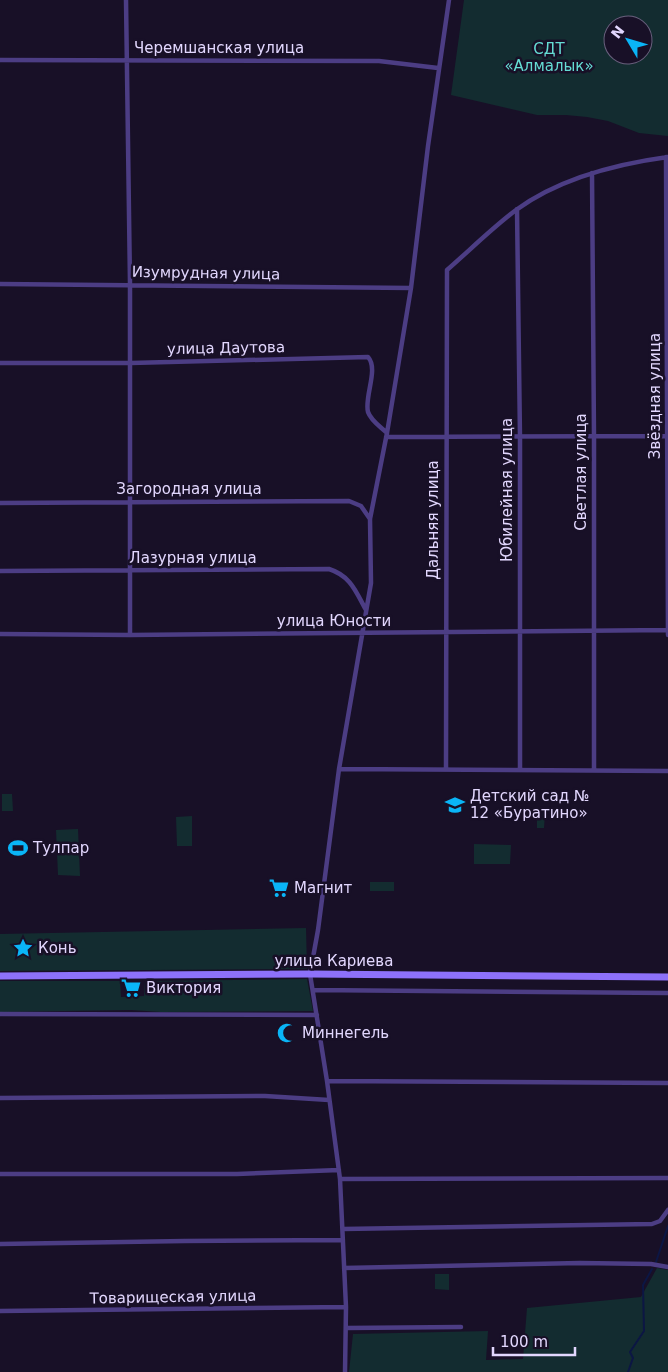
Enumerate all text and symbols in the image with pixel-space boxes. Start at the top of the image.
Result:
north arrow [603,15,653,65]
text: N [608,22,628,42]
street label: Черемшанская улица [134,39,304,57]
park label: СДТ «Алмалык» [504,40,594,75]
street label: Изумрудная улица [132,263,280,283]
street label: Звёздная улица [646,333,664,459]
street label: улица Даутова [167,338,285,358]
street label: Светлая улица [572,413,590,531]
street label: Юбилейная улица [498,418,516,562]
street label: Дальняя улица [424,460,442,580]
street label: Загородная улица [116,480,262,498]
street label: Лазурная улица [129,549,257,567]
street label: улица Юности [277,612,391,630]
place label: Детский сад № 12 «Буратино» [470,787,589,822]
school or university icon: Детский сад № 12 «Буратино» [444,794,466,816]
sports icon: Тулпар [7,837,29,859]
place label: Тулпар [32,839,89,857]
supermarket icon: Магнит [268,877,290,899]
place label: Магнит [294,879,353,897]
place icon: Конь [12,937,34,959]
place label: Конь [38,939,76,957]
street label: улица Кариева [275,952,393,970]
supermarket icon: Виктория [120,977,142,999]
place label: Виктория [146,979,221,997]
mosque icon: Миннегель [276,1022,298,1044]
place label: Миннегель [302,1024,389,1042]
street label: Товарищеская улица [88,1287,257,1307]
scale bar [493,1324,576,1356]
text: 100 m [500,1333,548,1351]

